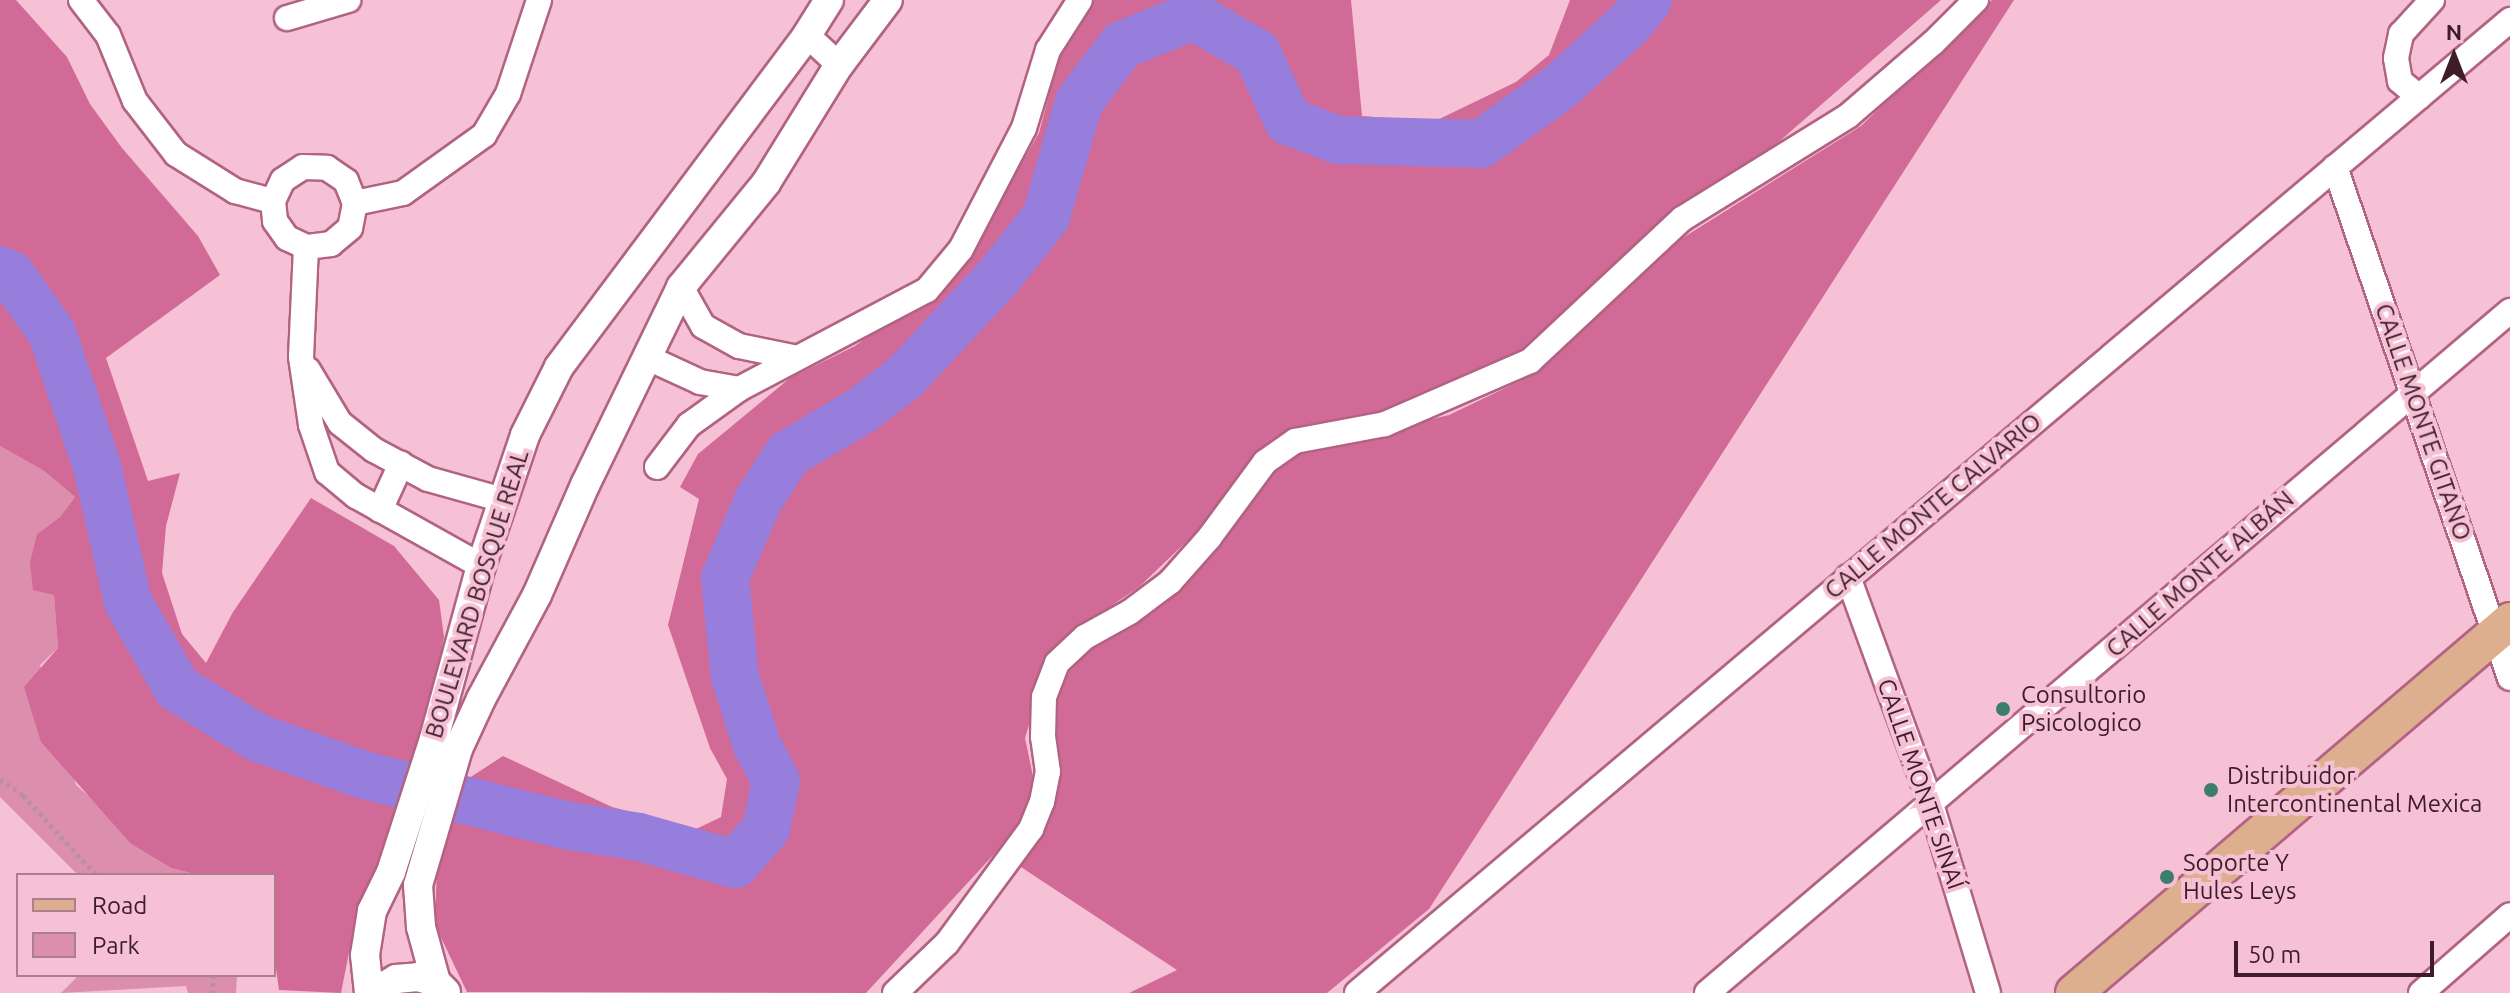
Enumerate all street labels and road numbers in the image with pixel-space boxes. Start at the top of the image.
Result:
street label: CALLE MONTE GITANO [2369,300,2477,544]
street label: CALLE MONTE CALVARIO [1819,407,2047,605]
street label: BOULEVARD BOSQUE REAL [419,446,535,742]
street label: CALLE MONTE ALBÁN [2100,485,2300,663]
street label: CALLE MONTE SINAÍ [1871,675,1971,893]

